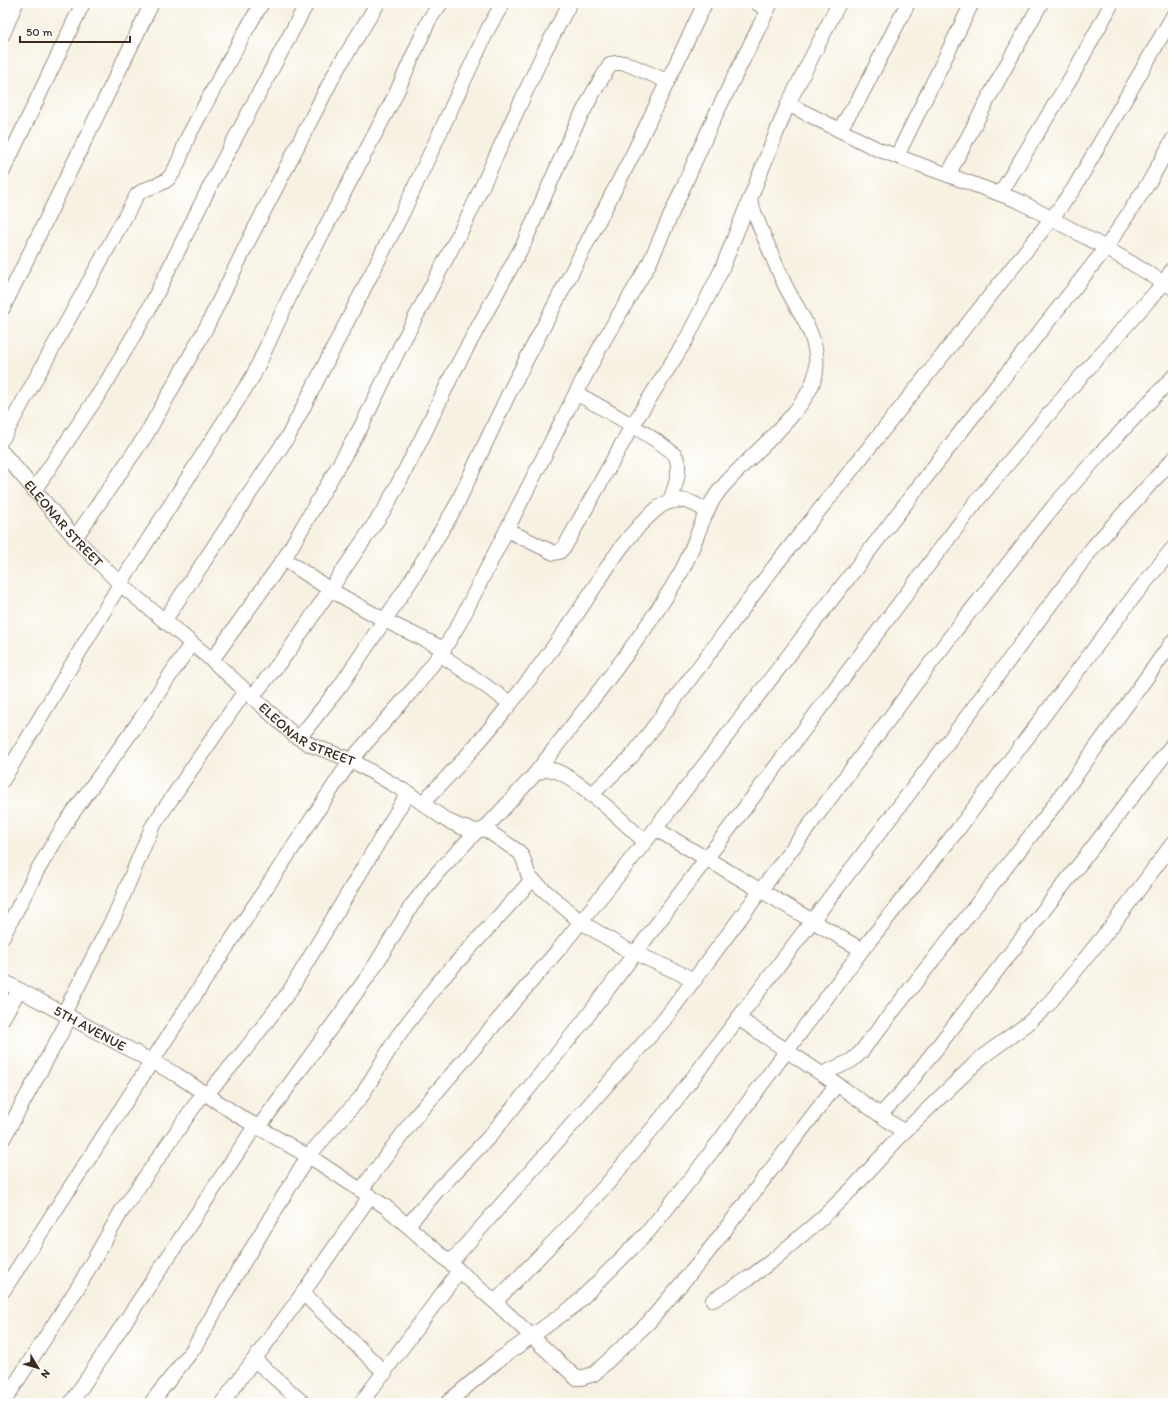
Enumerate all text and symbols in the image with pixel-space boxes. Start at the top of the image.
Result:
scale bar [20,18,130,44]
text: 50 m [26,25,52,39]
street label: ELEONAR STREET [20,477,107,571]
street label: ELEONAR STREET [255,699,357,770]
street label: 5TH AVENUE [51,1002,129,1055]
north arrow [18,1348,58,1388]
text: N [38,1367,53,1381]

